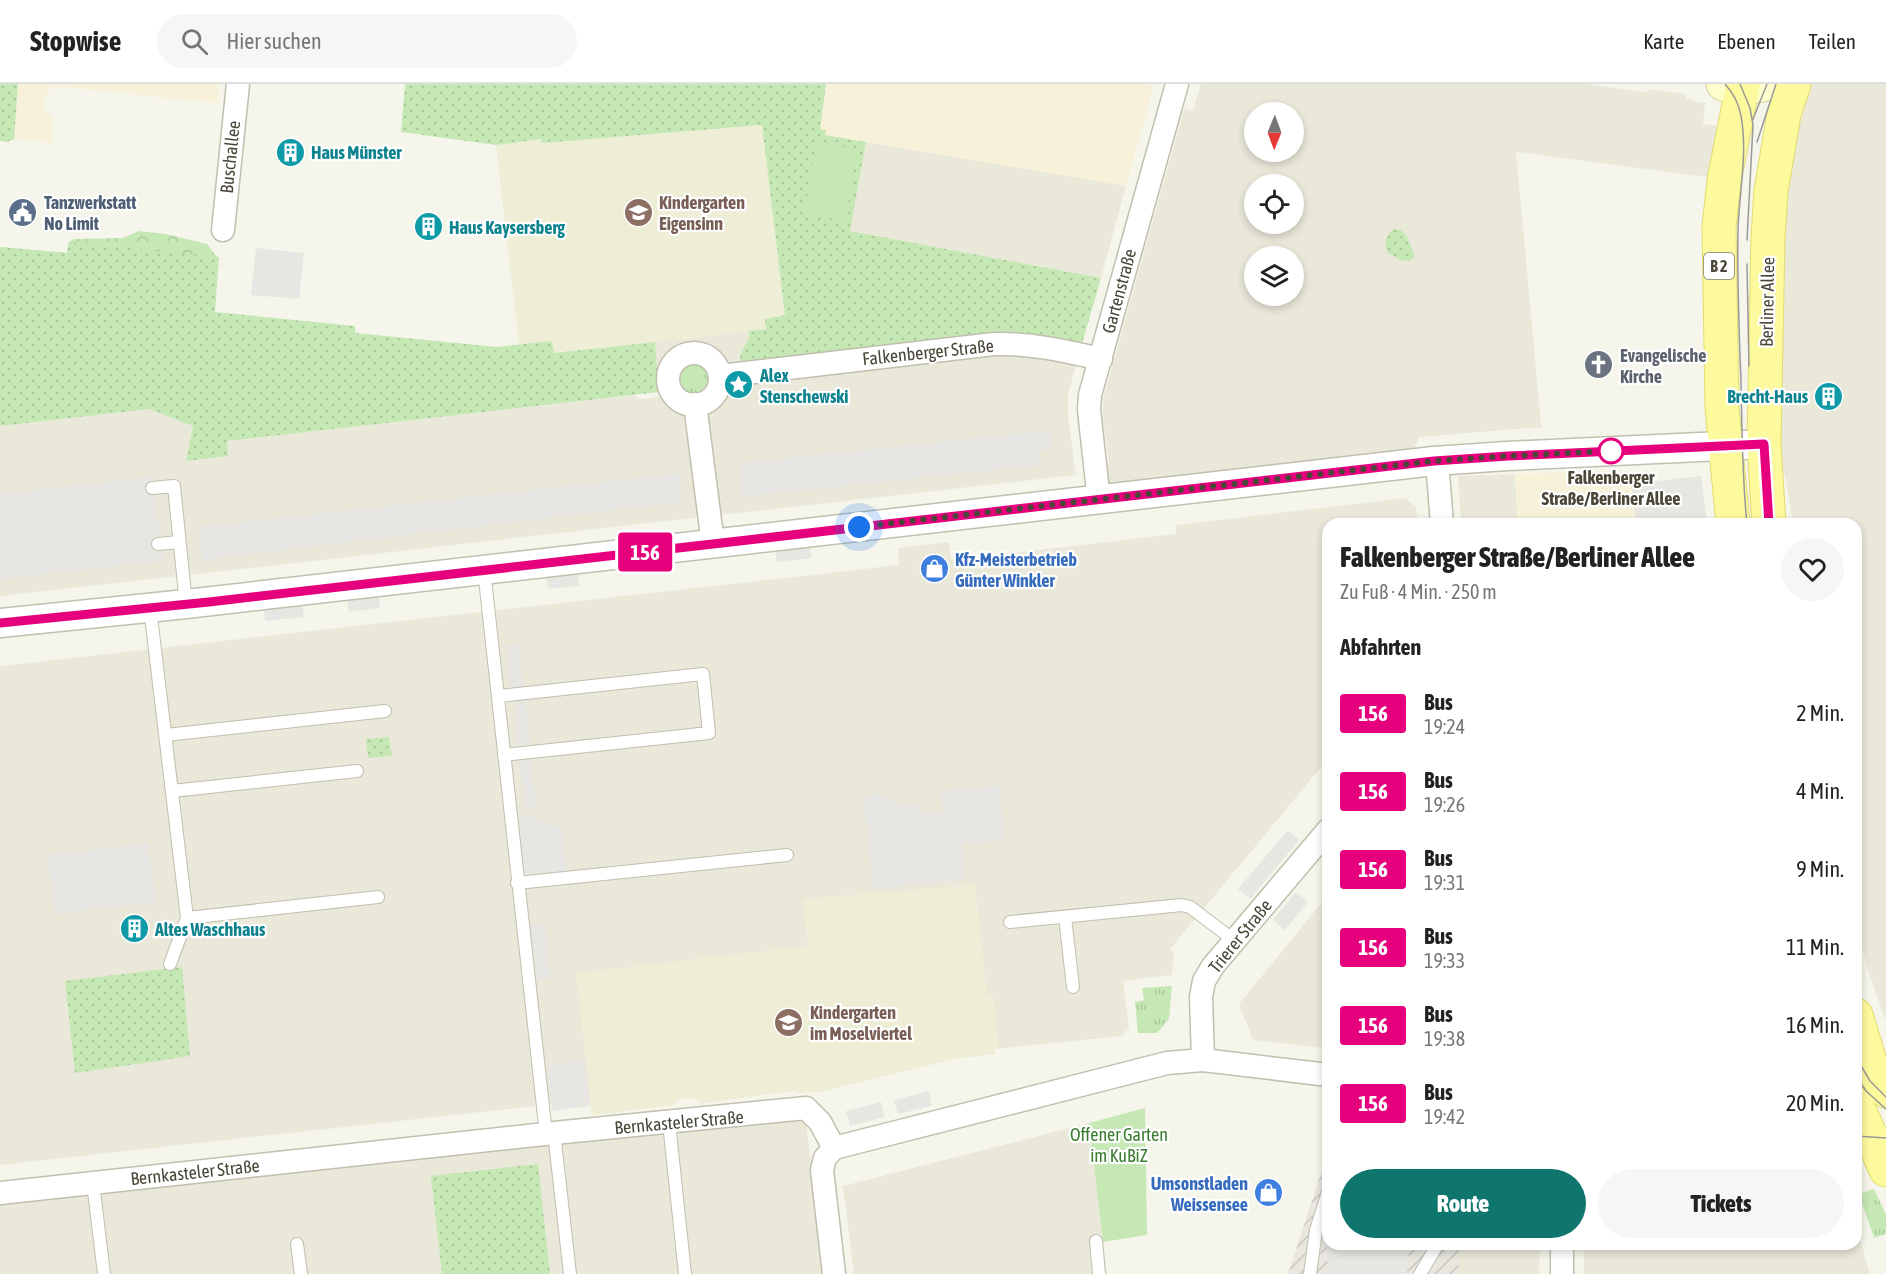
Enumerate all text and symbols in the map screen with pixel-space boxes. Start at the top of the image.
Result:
search box [157,14,577,68]
text: Stopwise [30,25,121,57]
icon: search [178,25,211,58]
text: Hier suchen [226,28,322,54]
text: Karte [1643,29,1684,53]
text: Ebenen [1717,29,1776,53]
text: Teilen [1809,29,1856,53]
north arrow [1244,102,1304,162]
map controls [1244,102,1304,306]
street label: Buschallee [216,120,244,194]
building icon: Haus Münster [274,136,306,168]
place label: Haus Münster [311,142,402,163]
button: locate [1244,174,1304,234]
place label: Tanzwerkstatt No Limit [44,192,137,234]
place label: Kindergarten Eigensinn [659,192,745,234]
public building icon: Tanzwerkstatt No Limit [7,196,39,228]
school or university icon: Kindergarten Eigensinn [622,196,654,228]
building icon: Haus Kaysersberg [412,211,444,243]
place label: Haus Kaysersberg [449,217,565,238]
button: layers [1244,246,1304,306]
street label: Gartenstraße [1098,247,1140,335]
road number: B 2 [1704,253,1734,279]
street label: Berliner Allee [1756,257,1778,347]
street label: Falkenberger Straße [861,335,995,369]
place label: Evangelische Kirche [1620,345,1706,387]
church icon: Evangelische Kirche [1583,349,1615,381]
place label: Alex Stenschewski [759,365,848,407]
place icon: Alex Stenschewski [723,369,755,401]
building icon: Brecht-Haus [1813,380,1845,412]
place label: Brecht-Haus [1727,386,1809,407]
marker: Falkenberger Straße/Berliner Allee [1598,438,1624,464]
place label: Falkenberger Straße/Berliner Allee [1542,467,1680,509]
your location [844,512,874,542]
line badge: 156 [610,532,680,572]
button: heart [1781,538,1844,601]
text: 156 [630,540,660,564]
text: Falkenberger Straße/Berliner Allee [1340,541,1695,573]
place label: Kfz-Meisterbetrieb Günter Winkler [955,549,1077,591]
shop icon: Kfz-Meisterbetrieb Günter Winkler [918,553,950,585]
text: Zu Fuß · 4 Min. · 250 m [1340,580,1497,603]
text: Abfahrten [1340,634,1421,660]
text: Bus [1424,689,1453,715]
text: 2 Min. [1796,700,1844,726]
text: 156 [1358,701,1388,725]
text: 19:24 [1424,715,1465,738]
text: Bus [1424,767,1453,793]
text: 4 Min. [1796,778,1844,804]
text: 156 [1358,779,1388,803]
text: 19:26 [1424,793,1465,816]
text: Bus [1424,845,1453,871]
text: 9 Min. [1796,856,1844,882]
text: 156 [1358,857,1388,881]
text: 19:31 [1424,871,1465,894]
street label: Trierer Straße [1204,895,1276,977]
building icon: Altes Waschhaus [118,913,150,945]
place label: Altes Waschhaus [154,919,266,940]
text: Bus [1424,923,1453,949]
text: 11 Min. [1786,934,1844,960]
text: 156 [1358,935,1388,959]
text: 19:33 [1424,949,1465,972]
text: Bus [1424,1001,1453,1027]
place label: Kindergarten im Moselviertel [810,1002,912,1044]
school or university icon: Kindergarten im Moselviertel [773,1006,805,1038]
text: 16 Min. [1786,1012,1844,1038]
text: 156 [1358,1013,1388,1037]
text: 19:38 [1424,1027,1465,1050]
text: Bus [1424,1079,1453,1105]
text: 20 Min. [1786,1090,1844,1116]
text: 156 [1358,1091,1388,1115]
text: 19:42 [1424,1105,1465,1128]
street label: Bernkasteler Straße [613,1106,745,1138]
park label: Offener Garten im KuBiZ [1070,1124,1168,1166]
street label: Bernkasteler Straße [129,1155,261,1189]
button: Route [1340,1169,1586,1238]
button: Tickets [1598,1169,1844,1238]
place label: Umsonstladen Weissensee [1151,1173,1248,1215]
shop icon: Umsonstladen Weissensee [1253,1177,1285,1209]

